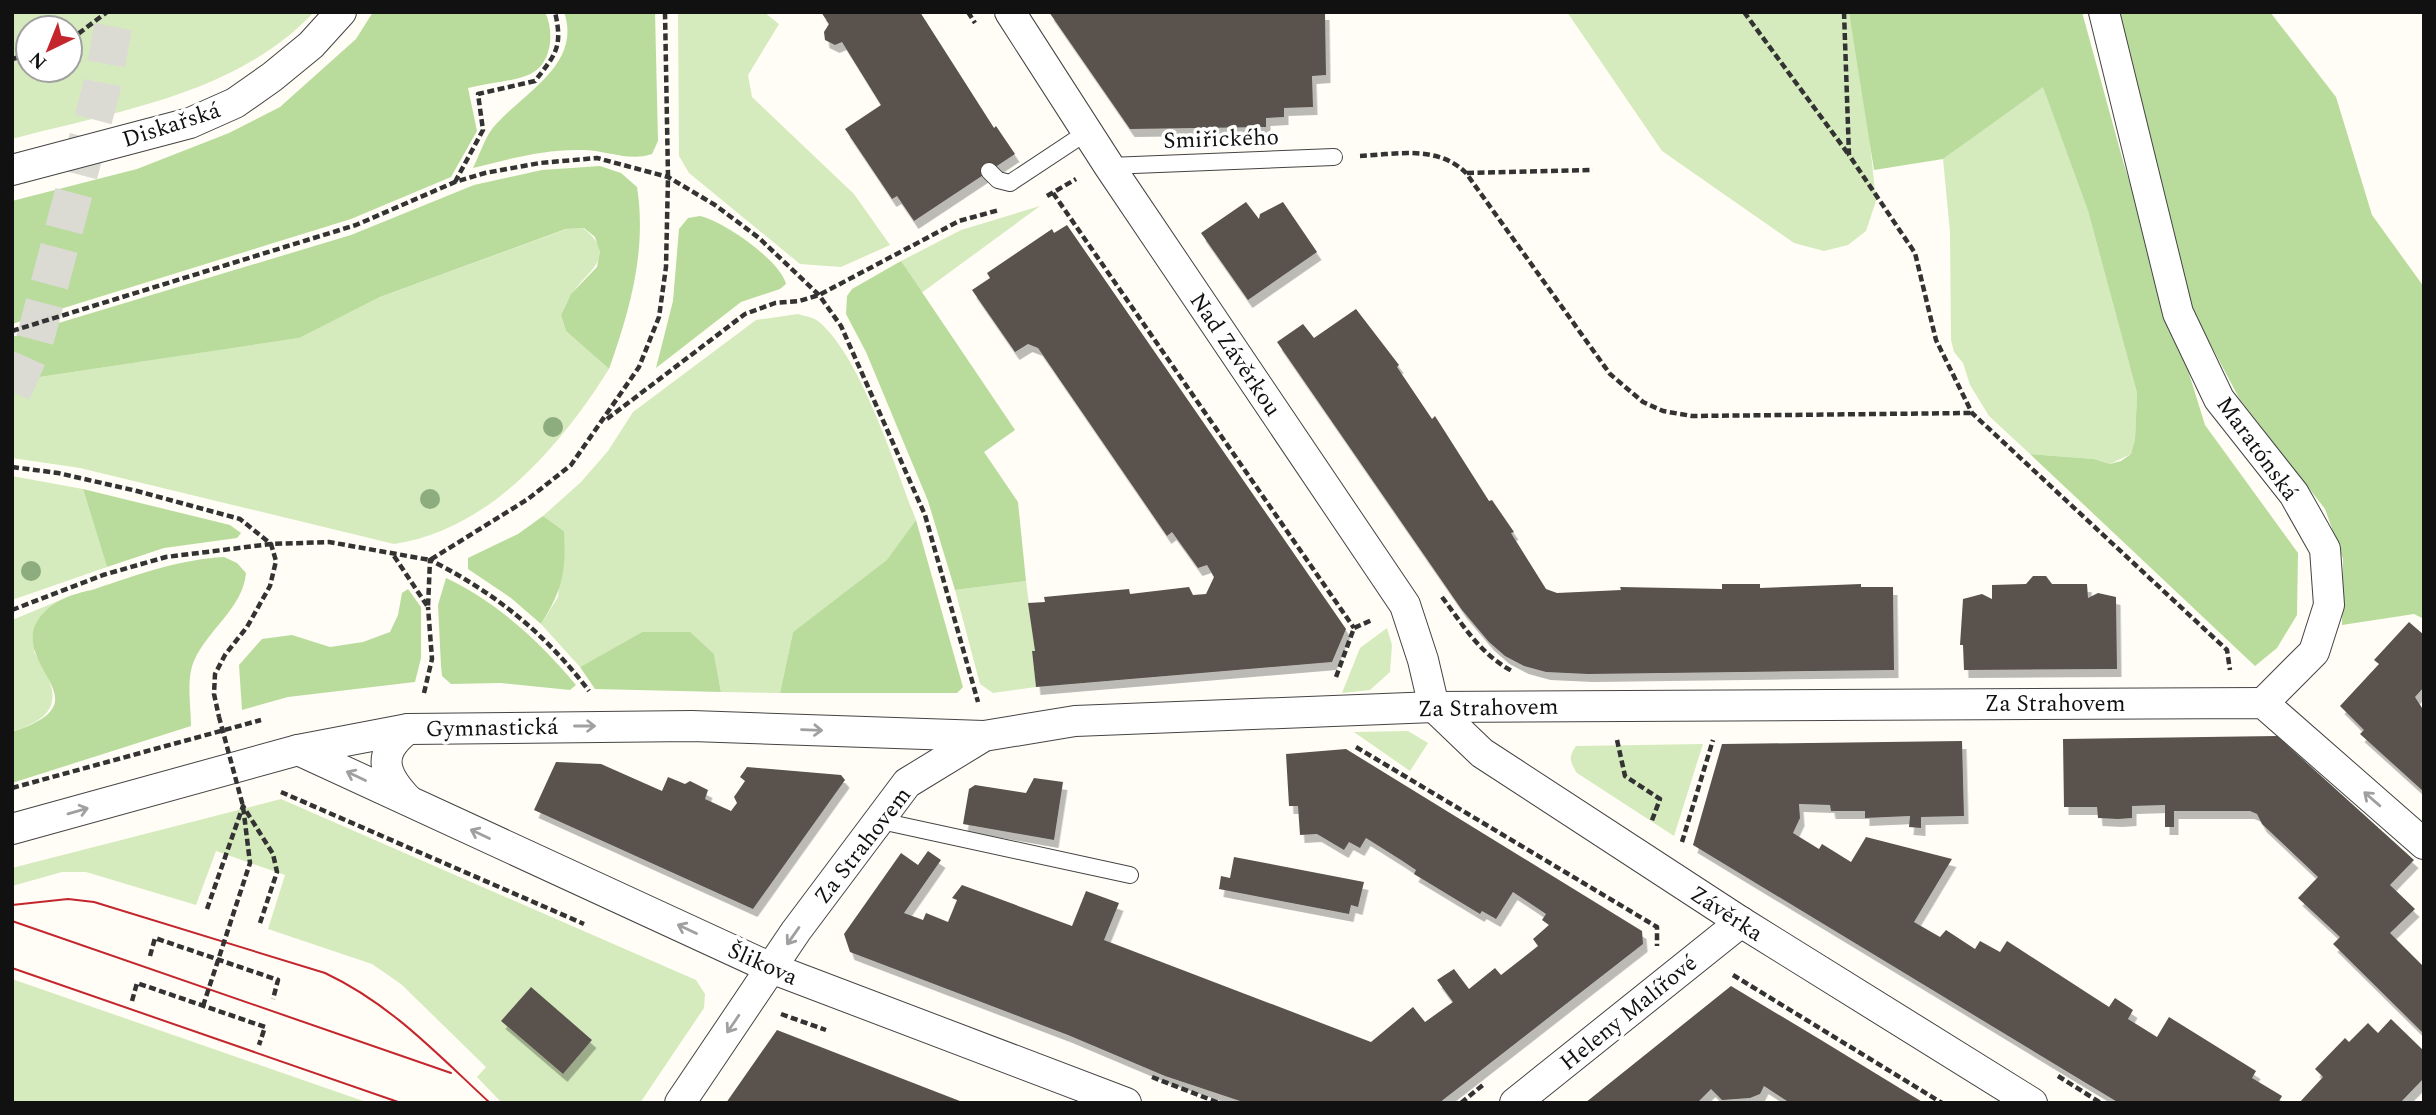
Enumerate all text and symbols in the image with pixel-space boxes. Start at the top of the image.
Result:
north arrow [14,14,84,84]
text: N [23,44,54,76]
street label: Diskařská [118,93,225,158]
street label: Smiřického [1163,120,1280,159]
street label: Nad Závěrkou [1180,286,1289,424]
street label: Maratónská [2207,389,2307,508]
street label: Za Strahovem [1985,687,2125,722]
street label: Za Strahovem [1417,690,1559,727]
street label: Gymnastická [425,710,559,747]
one-way arrow [573,719,596,733]
one-way arrow [801,723,824,736]
one-way arrow [346,769,367,782]
street label: Za Strahovem [806,780,920,912]
one-way arrow [2364,791,2382,807]
one-way arrow [67,803,89,816]
one-way arrow [470,826,491,839]
street label: Závěrka [1683,877,1770,951]
one-way arrow [677,922,698,935]
one-way arrow [786,926,800,945]
street label: Šlikova [722,933,803,995]
street label: Heleny Malířové [1552,947,1705,1080]
one-way arrow [726,1014,740,1033]

